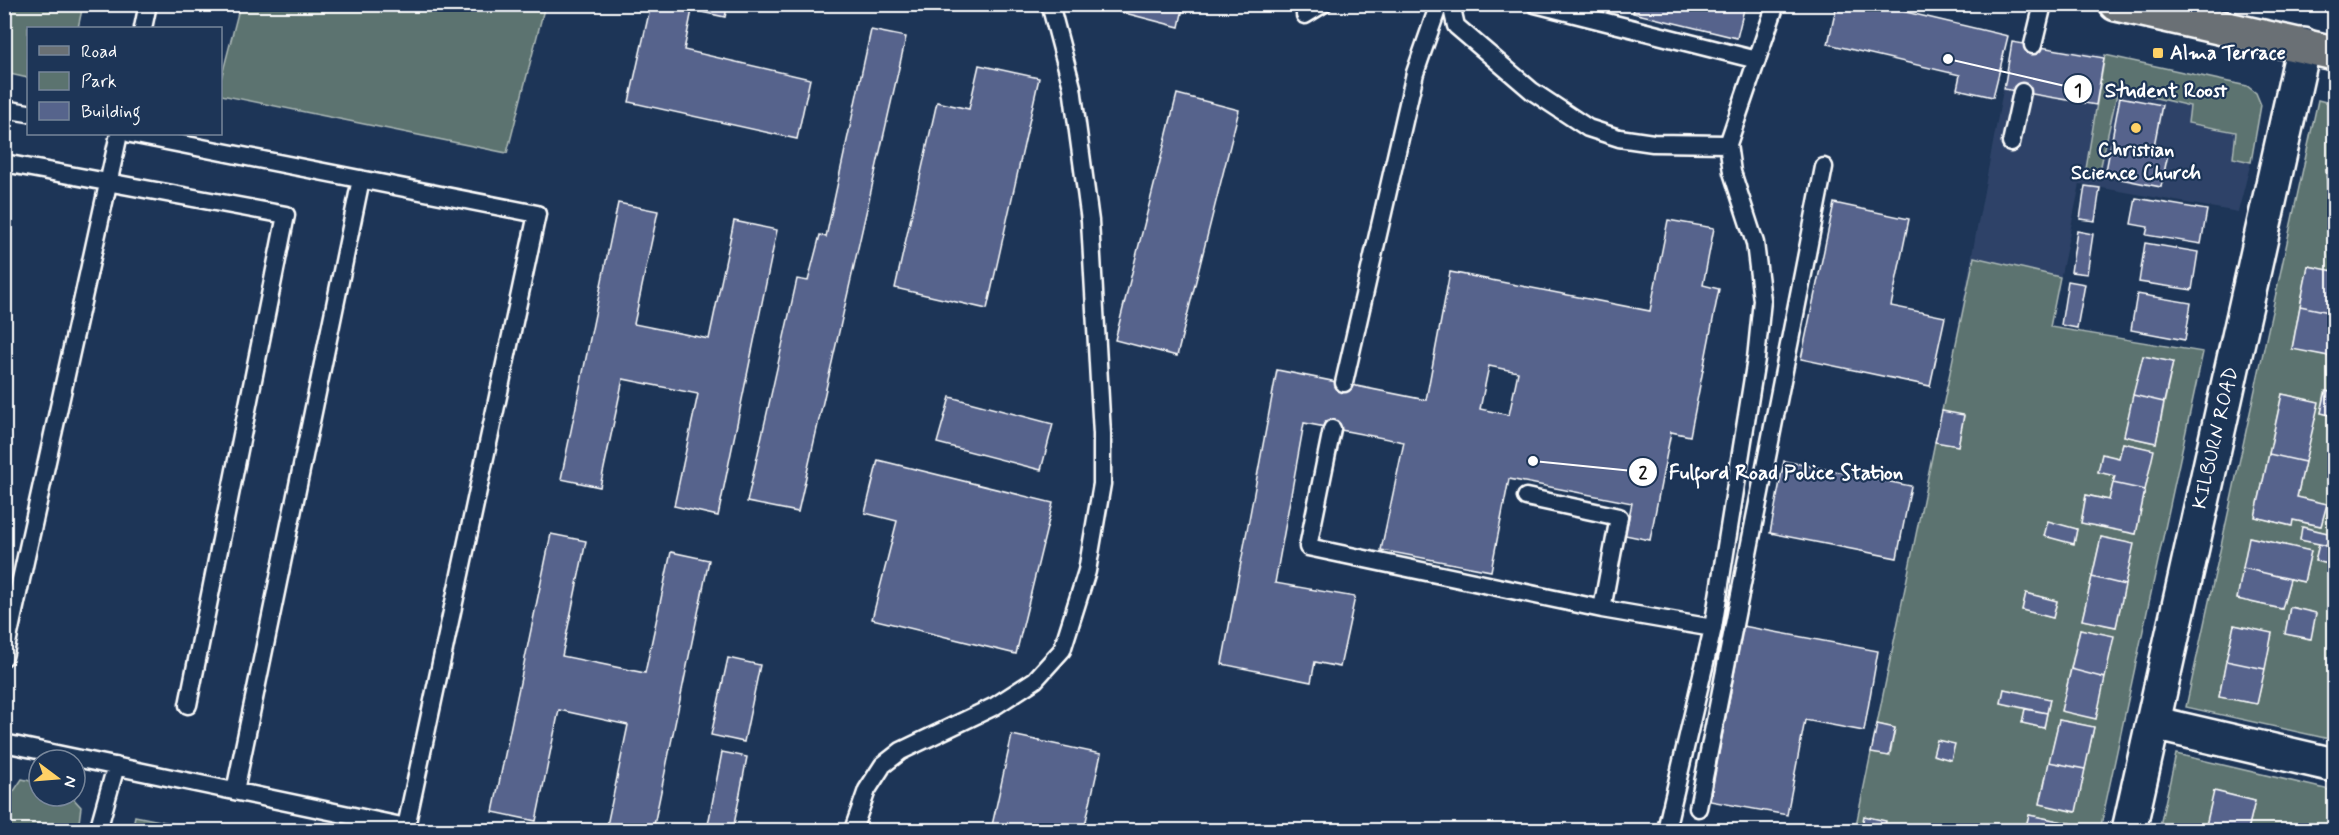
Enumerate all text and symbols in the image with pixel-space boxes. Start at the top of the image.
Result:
legend [27,27,222,135]
text: Road [81,40,117,64]
place label: Alma Terrace [2170,40,2286,67]
marker: Alma Terrace [2151,46,2165,60]
text: Park [81,70,117,94]
callout: Student Roost [2063,70,2240,109]
text: Student Roost [2105,77,2228,105]
text: 1 [2074,79,2082,103]
text: Building [81,100,141,126]
marker: Christian Science Church [2129,121,2143,135]
place label: Christian Science Church [2071,137,2201,187]
street label: KILBURN ROAD [2187,364,2245,512]
callout: Fulford Road Police Station [1628,452,1914,491]
text: Fulford Road Police Station [1669,459,1903,489]
text: 2 [1639,461,1648,485]
north arrow [27,748,87,808]
text: N [58,774,82,790]

